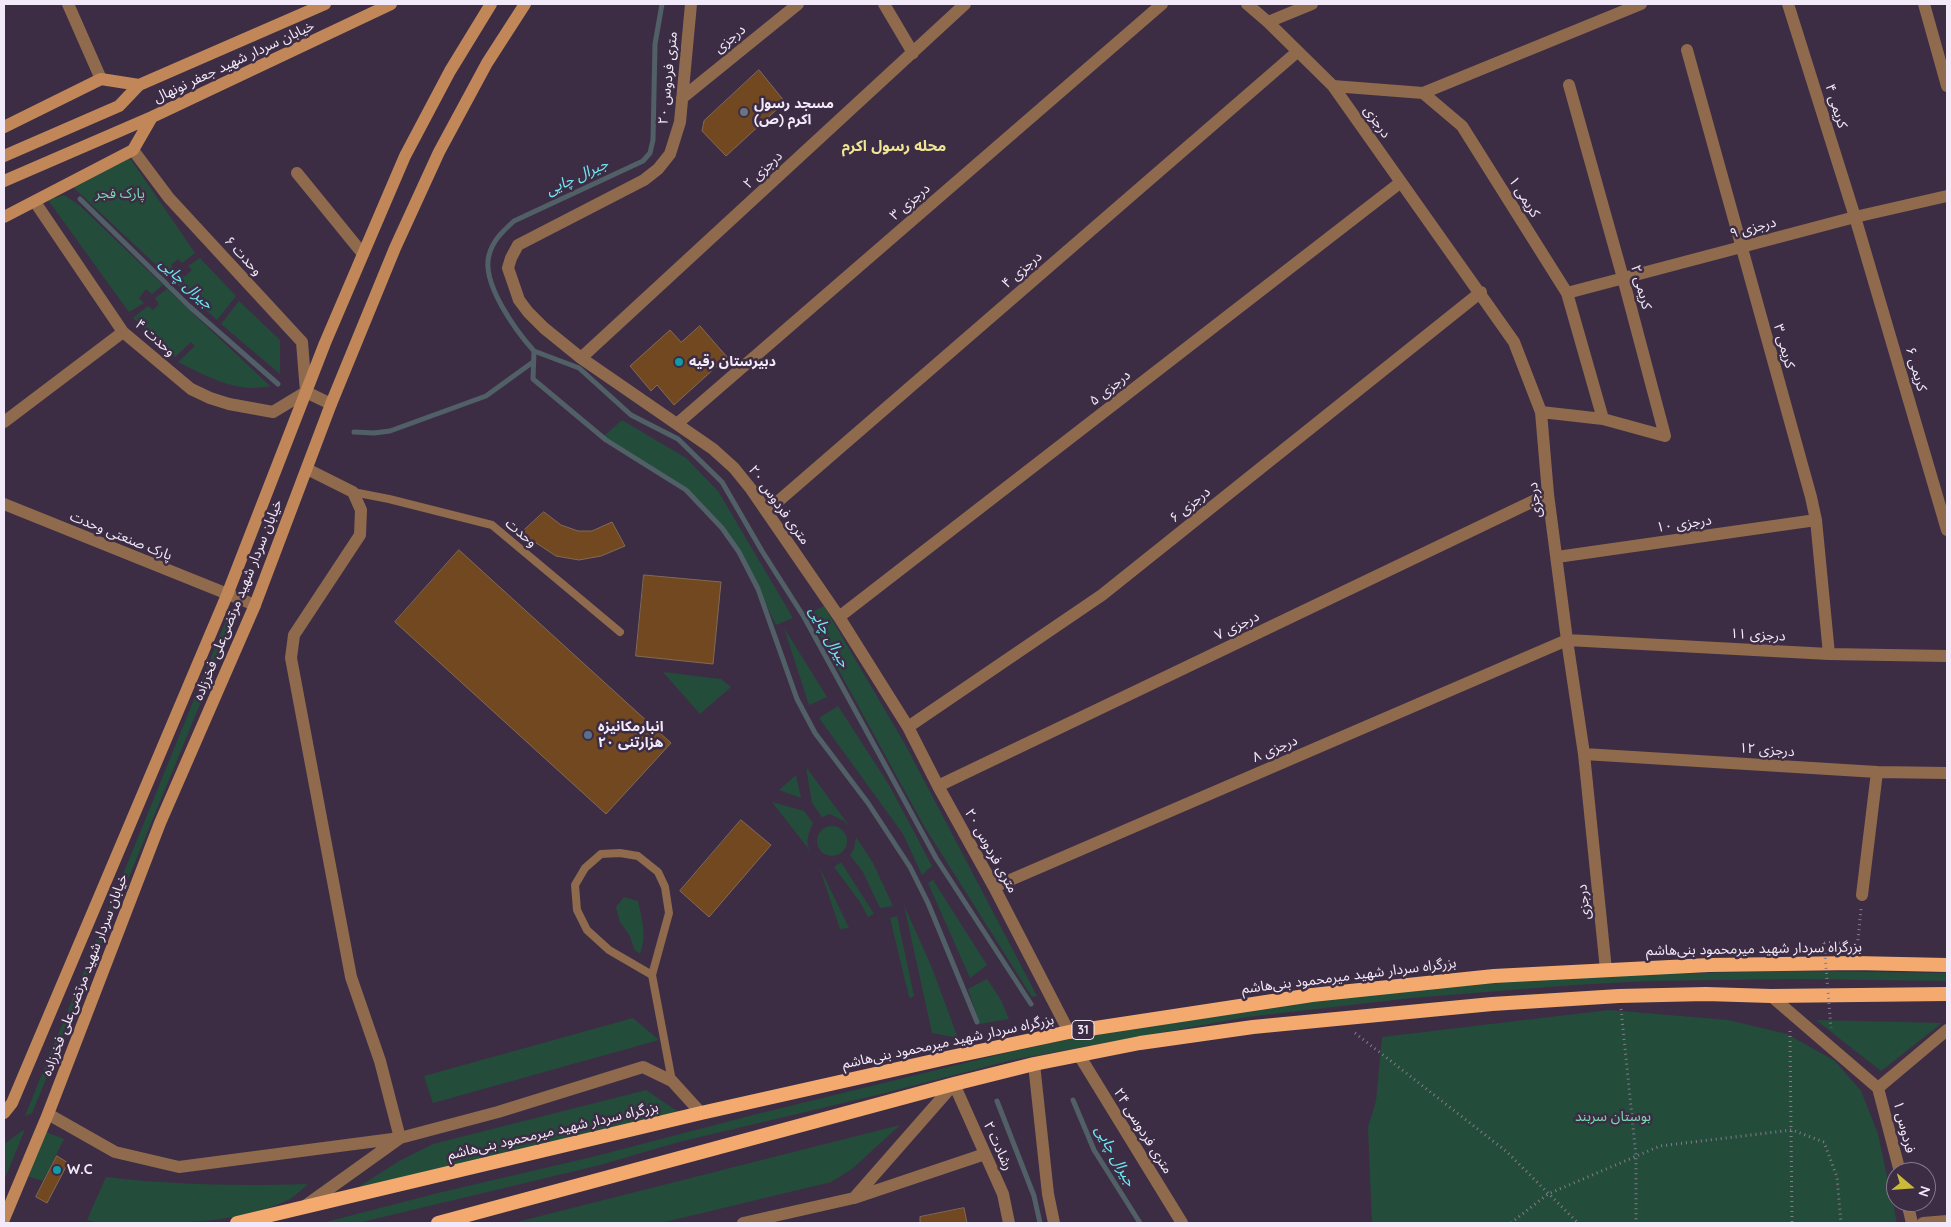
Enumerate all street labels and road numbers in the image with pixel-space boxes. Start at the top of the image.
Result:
street label: خیابان سردار شهید جعفر نونهال [151,17,317,107]
street label: درجزی [711,21,749,57]
street label: ۲۰ متری فردوس [655,31,681,125]
street label: کریمی ۴ [1821,82,1851,130]
street label: درجزی [1360,103,1394,141]
street label: درجزی ۲ [740,148,786,192]
street label: کریمی ۱ [1505,173,1543,221]
street label: درجزی ۳ [887,180,933,224]
street label: درجزی ۹ [1728,214,1778,242]
street label: وحدت ۶ [221,233,265,279]
street label: درجزی ۴ [999,248,1045,292]
street label: کریمی ۲ [1627,263,1655,311]
street label: وحدت ۴ [131,316,179,360]
street label: کریمی ۳ [1770,322,1798,370]
street label: کریمی ۶ [1902,345,1930,393]
street label: درجزی ۵ [1086,367,1134,409]
street label: ۲۰ متری فردوس [745,462,813,548]
street label: درجزی [1524,481,1546,519]
street label: درجزی ۶ [1166,484,1214,526]
street label: خیابان سردار شهید مرتضی‌علی فخرزاده [190,497,286,703]
street label: پارک صنعتی وحدت [67,508,175,564]
street label: درجزی ۱۰ [1655,512,1713,536]
street label: وحدت [502,515,540,551]
street label: درجزی ۷ [1212,608,1262,644]
street label: درجزی ۱۱ [1730,625,1786,645]
street label: درجزی ۸ [1250,732,1300,766]
street label: درجزی ۱۲ [1739,740,1795,760]
street label: ۲۰ متری فردوس [961,806,1021,896]
street label: خیابان سردار شهید مرتضی‌علی فخرزاده [39,872,131,1078]
street label: درجزی [1574,883,1594,921]
street label: بزرگراه سردار شهید میرمحمود بنی‌هاشم [1646,939,1862,959]
street label: بزرگراه سردار شهید میرمحمود بنی‌هاشم [1241,954,1457,998]
street label: بزرگراه سردار شهید میرمحمود بنی‌هاشم [841,1011,1055,1073]
road number: 31 [1072,1020,1094,1040]
street label: ۲۴ متری فردوسی [1110,1085,1176,1177]
street label: بزرگراه سردار شهید میرمحمود بنی‌هاشم [446,1099,660,1163]
street label: فردوس ۱ [1889,1099,1919,1155]
street label: رشادت ۲ [980,1119,1016,1173]

